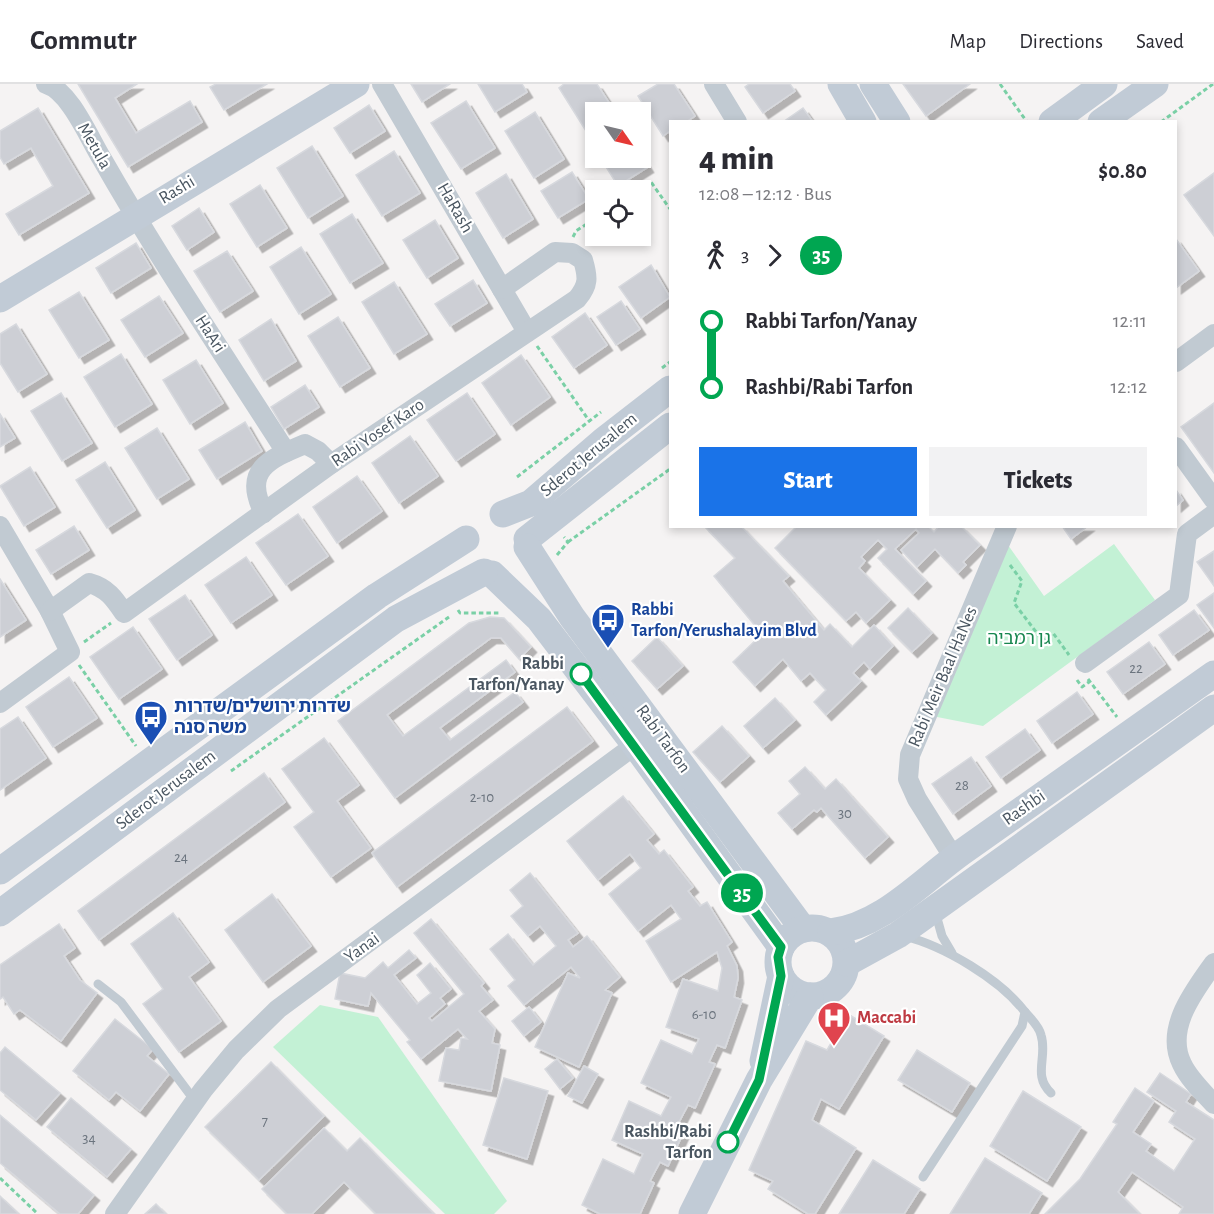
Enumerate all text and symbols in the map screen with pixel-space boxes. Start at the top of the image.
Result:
text: Commutr [30,27,137,55]
text: Map [950,31,986,52]
text: Directions [1019,31,1103,52]
text: Saved [1136,31,1184,52]
north arrow [585,102,651,168]
map controls [585,102,651,246]
street label: Metula [74,120,114,172]
text: 4 min [699,143,774,176]
text: $0.80 [1098,160,1147,182]
street label: Rashi [156,172,198,208]
street label: HaRash [434,180,476,236]
button: locate [585,180,651,246]
text: 12:08 – 12:12 · Bus [699,184,832,204]
icon: walk [699,239,732,272]
icon: forward [758,239,791,272]
text: 3 [741,245,749,265]
text: 35 [812,245,830,266]
text: Rabbi Tarfon/Yanay [745,310,917,332]
text: 12:11 [1113,311,1147,331]
street label: HaAri [191,312,229,356]
text: Rashbi/Rabi Tarfon [745,376,913,398]
text: 12:12 [1110,377,1147,397]
street label: Rabi Yosef Karo [328,395,428,471]
street label: Sderot Jerusalem [537,410,641,500]
button: Start [699,447,917,516]
button: Tickets [929,447,1147,516]
place label: Rabbi Tarfon/Yerushalayim Blvd [631,601,817,640]
bus stop icon: Rabbi Tarfon/Yerushalayim Blvd [590,602,626,649]
street label: Rabi Meir Baal HaNes [905,604,981,750]
park label: גן רמביה [987,630,1051,648]
place label: Rabbi Tarfon/Yanay [469,655,565,694]
house number: 22 [1129,661,1143,676]
marker: Rabbi Tarfon/Yanay [570,663,592,685]
place label: שדרות ירושלים/שדרות משה סנה [174,698,351,737]
bus stop icon: שדרות ירושלים/שדרות משה סנה [133,699,169,746]
street label: Rabi Tarfon [632,702,694,776]
street label: Sderot Jerusalem [113,747,219,833]
house number: 28 [955,778,969,793]
street label: Rashbi [999,787,1049,829]
house number: 2-10 [470,790,494,805]
house number: 30 [838,806,852,821]
house number: 24 [174,850,188,865]
line badge: 35 [715,874,769,912]
text: 35 [733,883,751,904]
street label: Yanai [341,929,383,967]
hospital icon: Maccabi [816,1000,852,1047]
house number: 6-10 [692,1007,716,1022]
place label: Maccabi [857,1009,916,1027]
house number: 7 [262,1114,268,1129]
place label: Rashbi/Rabi Tarfon [624,1123,712,1162]
house number: 34 [82,1131,96,1146]
marker: Rashbi/Rabi Tarfon [717,1131,739,1153]

